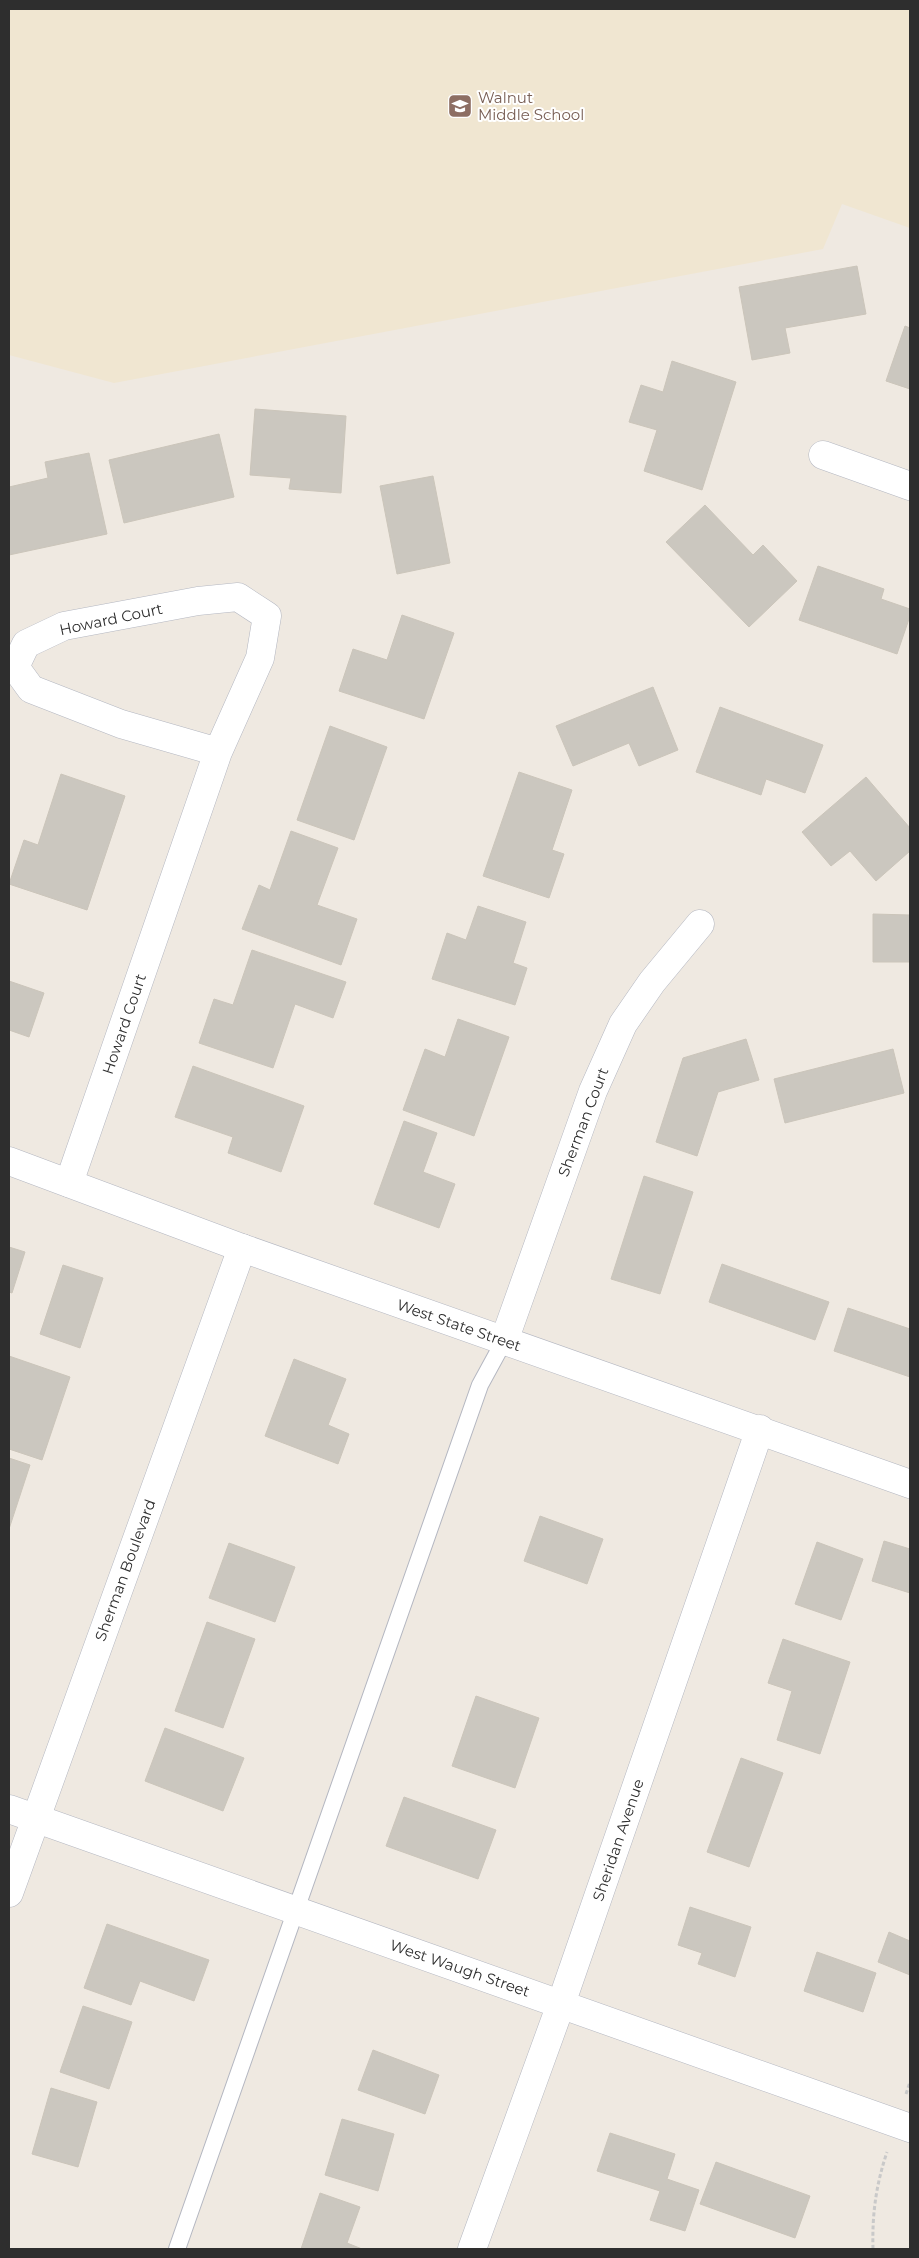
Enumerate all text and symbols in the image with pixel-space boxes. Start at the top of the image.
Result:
place label: Walnut Middle School [478,88,584,124]
school or university icon: Walnut Middle School [447,93,473,119]
street label: Howard Court [58,599,164,639]
street label: Howard Court [98,971,150,1077]
street label: Sherman Court [553,1065,613,1179]
street label: West State Street [394,1295,524,1355]
street label: Sherman Boulevard [90,1496,160,1644]
street label: Sheridan Avenue [588,1776,648,1904]
street label: West Waugh Street [388,1935,532,2001]

